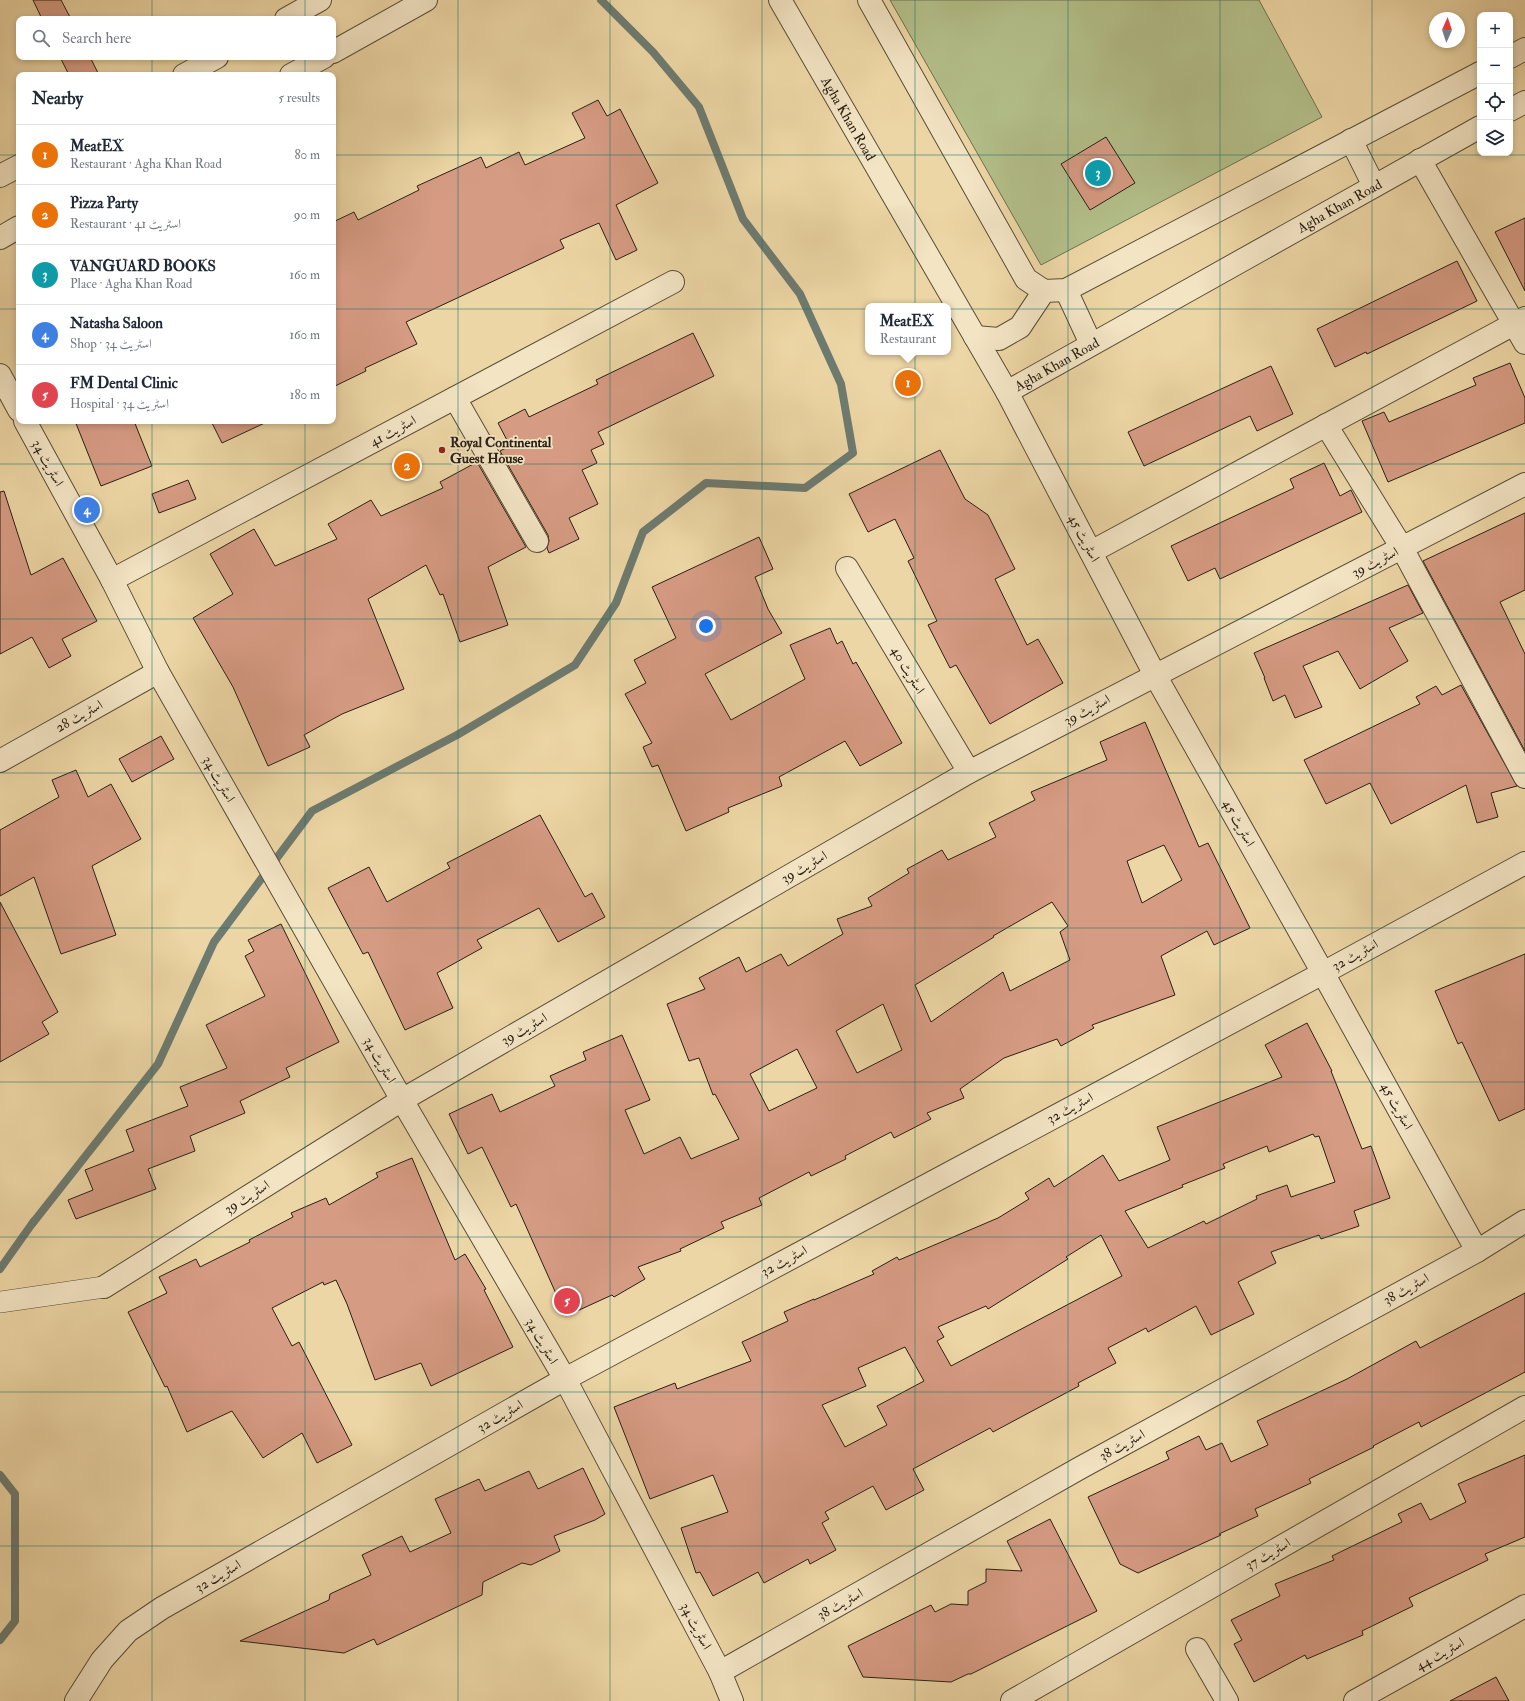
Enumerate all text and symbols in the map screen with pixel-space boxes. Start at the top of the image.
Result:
north arrow [1429,12,1465,48]
map controls [1477,12,1513,156]
button: + [1477,12,1513,48]
search box [16,16,336,60]
icon: search [30,27,52,49]
text: Search here [62,29,131,48]
button: − [1477,48,1513,84]
street label: Agha Khan Road [817,73,880,164]
button: locate [1477,84,1513,120]
text: Nearby [32,88,83,109]
text: 5 results [278,90,320,106]
button: layers [1477,120,1513,156]
text: MeatEX [70,137,124,156]
text: 1 [43,147,47,163]
text: 80 m [294,147,320,163]
text: Restaurant · Agha Khan Road [70,156,222,172]
pin: 3 [1085,158,1111,188]
street label: Agha Khan Road [1293,175,1385,237]
text: Pizza Party [70,194,138,213]
text: 2 [42,207,48,223]
text: 90 m [294,207,320,223]
text: Restaurant · اسٹریٹ 41 [70,216,181,232]
text: VANGUARD BOOKS [70,257,216,276]
text: 3 [43,267,48,283]
text: 160 m [289,267,320,283]
text: Place · Agha Khan Road [70,276,192,292]
popup [865,303,951,355]
text: MeatEX [880,312,934,331]
text: Natasha Saloon [70,314,163,333]
text: 4 [41,327,49,343]
text: 160 m [289,327,320,343]
text: Restaurant [880,331,936,347]
street label: Agha Khan Road [1011,334,1102,395]
text: Shop · اسٹریٹ 34 [70,336,152,352]
pin: 1 [895,368,921,398]
text: FM Dental Clinic [70,374,178,393]
text: 5 [42,387,48,403]
text: 180 m [290,387,320,403]
text: Hospital · اسٹریٹ 34 [70,396,169,412]
street label: اسٹریٹ 41 [367,412,419,450]
place label: Royal Continental Guest House [450,434,552,467]
street label: اسٹریٹ 34 [28,437,68,489]
marker: Royal Continental Guest House [437,445,447,455]
pin: 2 [394,451,420,481]
pin: 4 [74,495,100,525]
street label: اسٹریٹ 45 [1064,511,1104,565]
street label: اسٹریٹ 39 [1349,543,1401,581]
your location [696,616,716,636]
street label: اسٹریٹ 40 [887,643,929,697]
street label: اسٹریٹ 39 [1061,691,1113,729]
street label: اسٹریٹ 28 [52,696,106,736]
street label: اسٹریٹ 34 [199,753,239,805]
street label: اسٹریٹ 45 [1219,796,1259,850]
street label: اسٹریٹ 39 [778,847,830,887]
street label: اسٹریٹ 32 [1329,935,1381,975]
street label: اسٹریٹ 39 [498,1009,550,1049]
street label: اسٹریٹ 34 [360,1034,400,1086]
street label: اسٹریٹ 45 [1377,1079,1417,1133]
street label: اسٹریٹ 32 [1044,1089,1096,1127]
street label: اسٹریٹ 39 [221,1176,273,1218]
street label: اسٹریٹ 32 [758,1242,810,1280]
street label: اسٹریٹ 38 [1380,1270,1432,1308]
pin: 5 [554,1286,580,1316]
street label: اسٹریٹ 34 [522,1315,562,1367]
street label: اسٹریٹ 32 [474,1396,526,1436]
street label: اسٹریٹ 38 [1096,1426,1148,1464]
street label: اسٹریٹ 37 [1242,1534,1294,1574]
street label: اسٹریٹ 32 [192,1556,244,1596]
street label: اسٹریٹ 38 [814,1585,866,1623]
street label: اسٹریٹ 34 [677,1600,715,1652]
street label: اسٹریٹ 44 [1413,1634,1467,1674]

